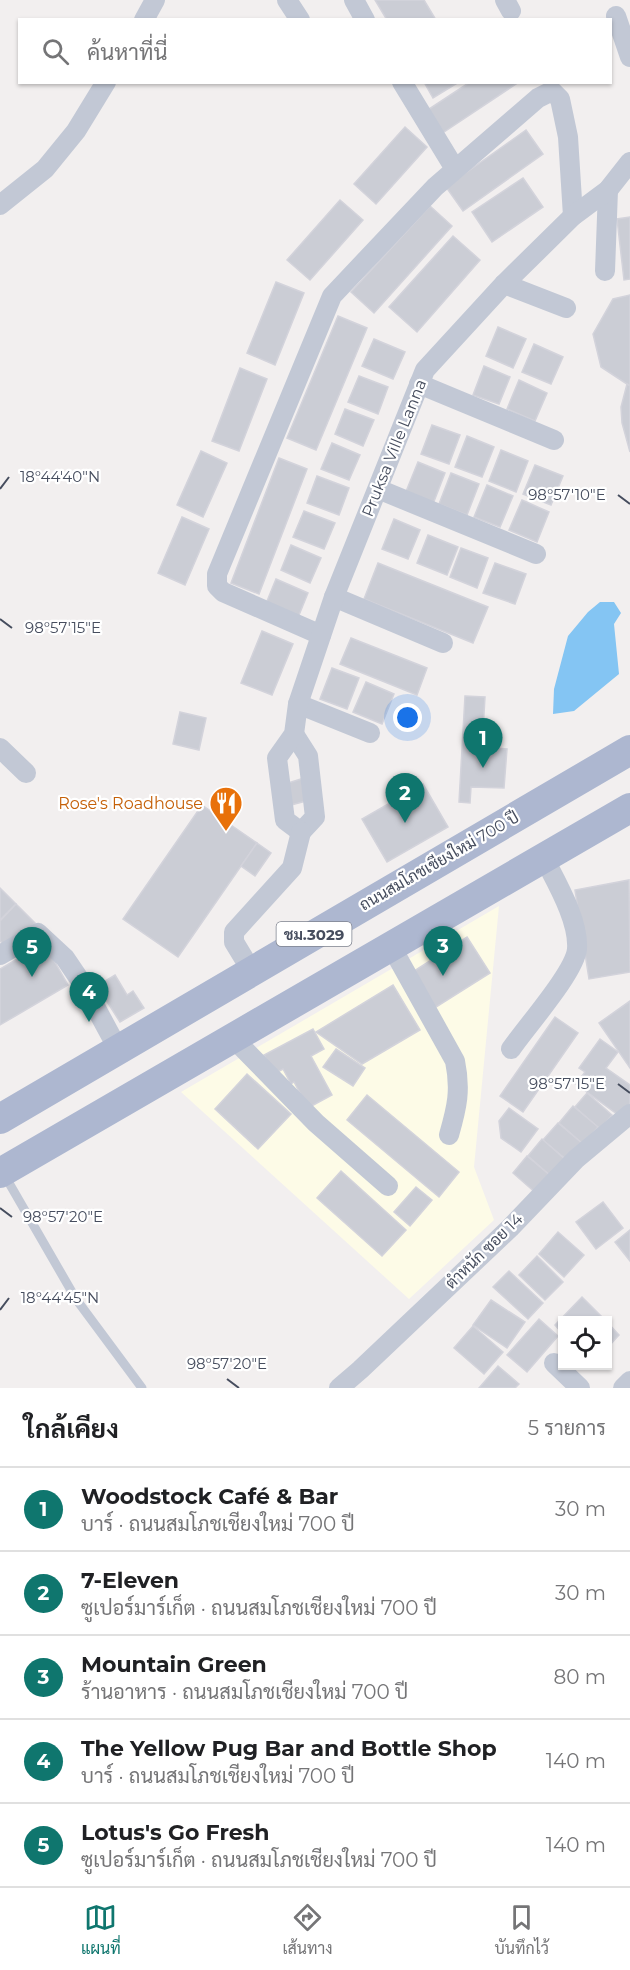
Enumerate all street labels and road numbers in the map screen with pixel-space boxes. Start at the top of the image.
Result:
street label: Pruksa Ville Lanna [358,376,430,520]
street label: ถนนสมโภชเชียงใหม่ 700 ปี [355,806,522,914]
road number: ชม.3029 [276,922,352,946]
street label: ตำหนัก ซอย 14 [441,1208,527,1293]

